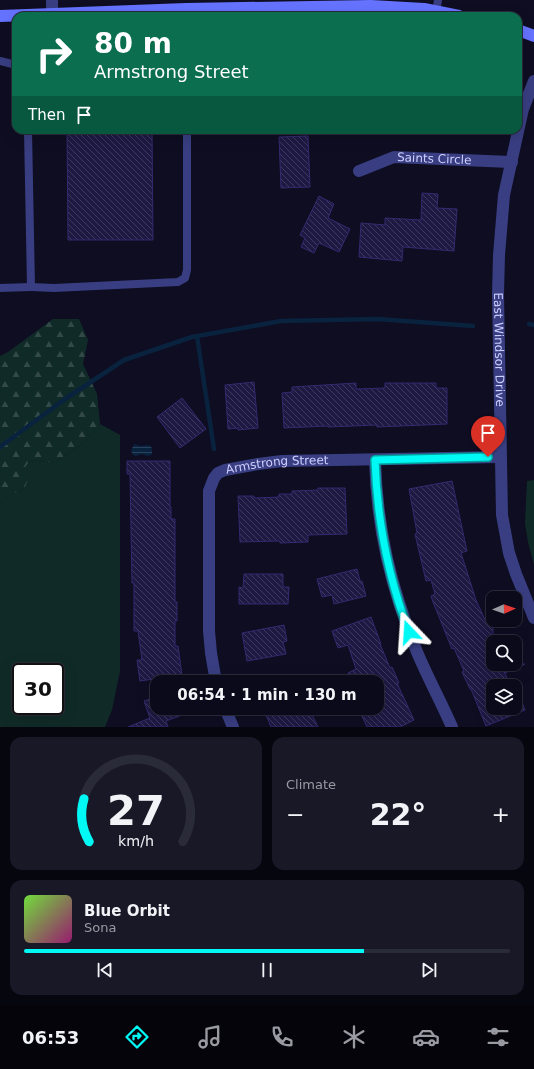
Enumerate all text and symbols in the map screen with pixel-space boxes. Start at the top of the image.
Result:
text: 80 m [94,27,172,60]
icon: right [28,28,80,80]
text: Armstrong Street [94,61,249,82]
icon: arrive [73,104,95,126]
text: Then [28,106,65,124]
street label: Saints Circle [397,150,472,167]
street label: East Windsor Drive [491,292,507,407]
pin [471,416,505,457]
icon: arrive [477,422,499,444]
street label: Armstrong Street [225,453,329,477]
north arrow [486,591,522,627]
map controls [486,591,522,715]
position arrow [388,611,430,653]
button: search [486,635,522,671]
speed limit sign: 30 [12,663,64,715]
button: layers [486,679,522,715]
text: 06:54 · 1 min · 130 m [177,686,357,704]
text: Climate [286,777,336,792]
text: 27 [107,785,165,834]
text: 22° [370,797,426,832]
text: − [286,802,304,827]
text: + [492,802,510,827]
text: km/h [118,832,154,848]
text: Blue Orbit [84,902,170,920]
text: Sona [84,920,116,935]
icon: previous [94,959,116,981]
icon: pause [256,959,278,981]
icon: next [418,959,440,981]
icon: directions [123,1023,151,1051]
icon: music [196,1023,224,1051]
icon: phone [268,1023,296,1051]
icon: climate [340,1023,368,1051]
icon: car [412,1023,440,1051]
icon: filters [484,1023,512,1051]
text: 06:53 [22,1027,79,1048]

